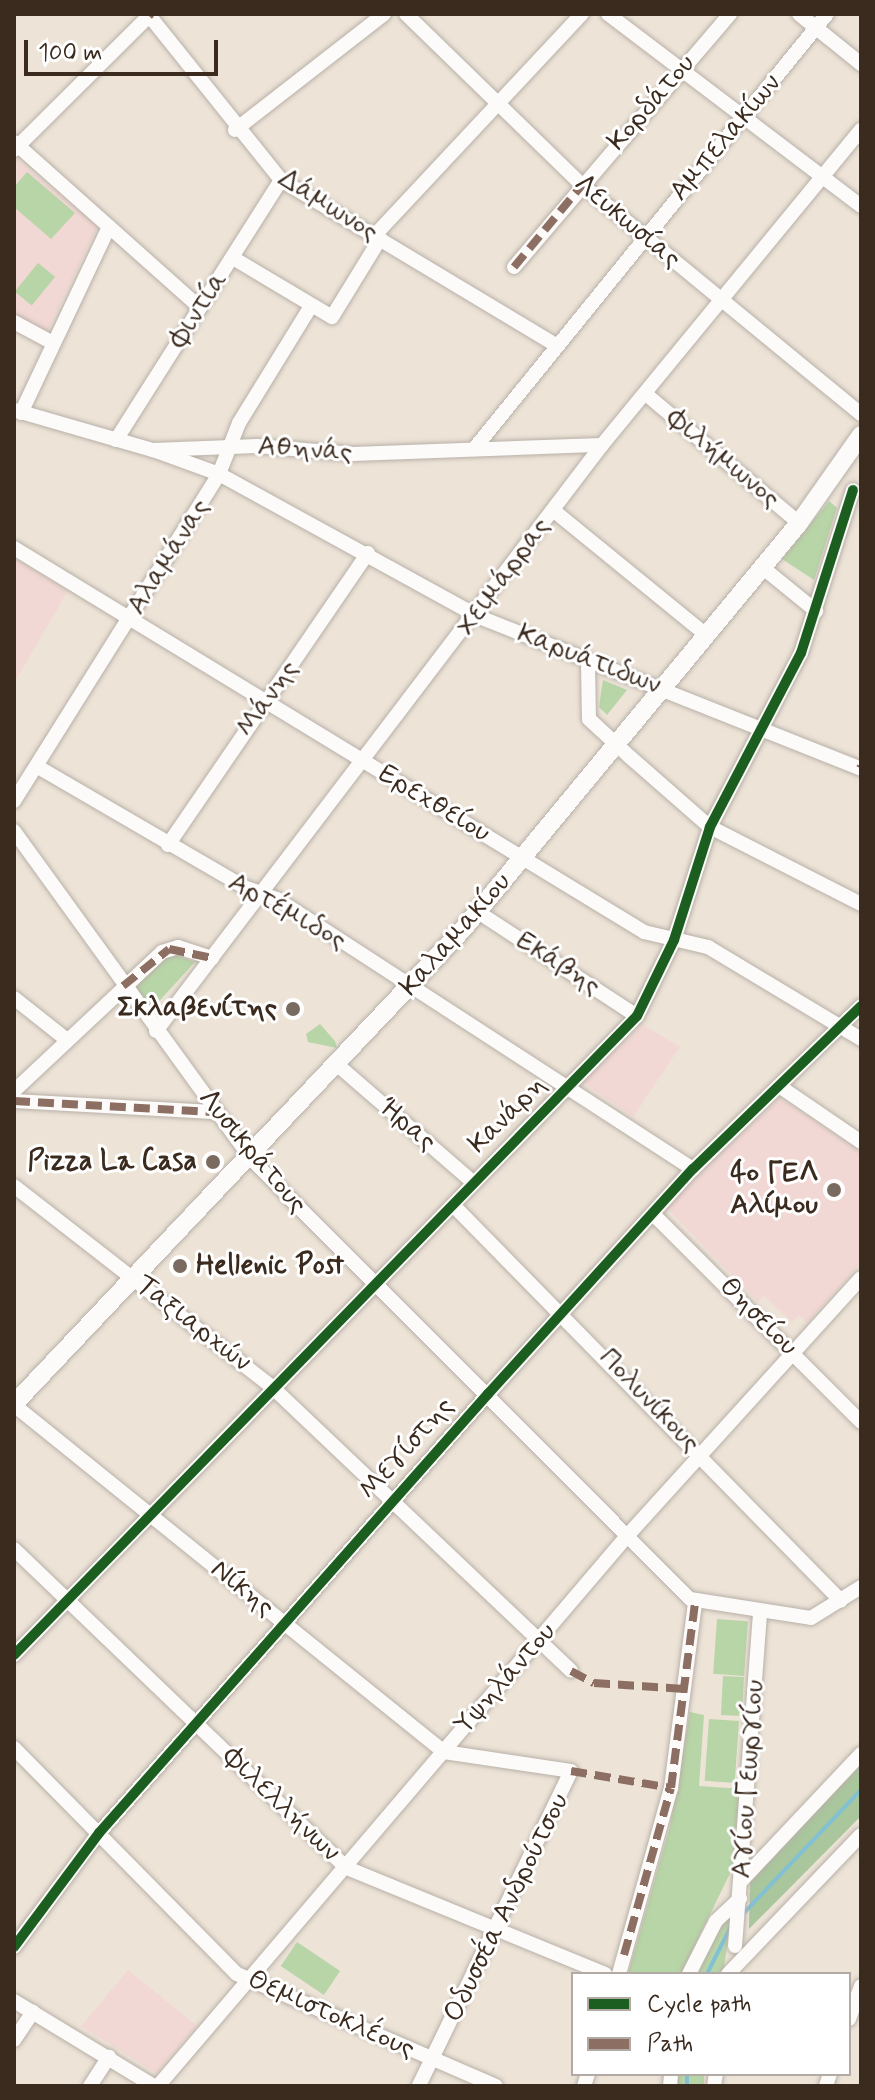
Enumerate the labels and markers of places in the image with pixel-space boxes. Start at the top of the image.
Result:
place label: Σκλαβενίτης [117,992,277,1026]
marker: Σκλαβενίτης [284,1000,302,1018]
place label: Pizza La Casa [25,1145,197,1179]
marker: Pizza La Casa [204,1153,222,1171]
place label: 4ο ΓΕΛ Αλίμου [730,1157,818,1223]
marker: 4ο ΓΕΛ Αλίμου [825,1181,843,1199]
place label: Hellenic Post [196,1249,339,1283]
marker: Hellenic Post [171,1257,189,1275]

